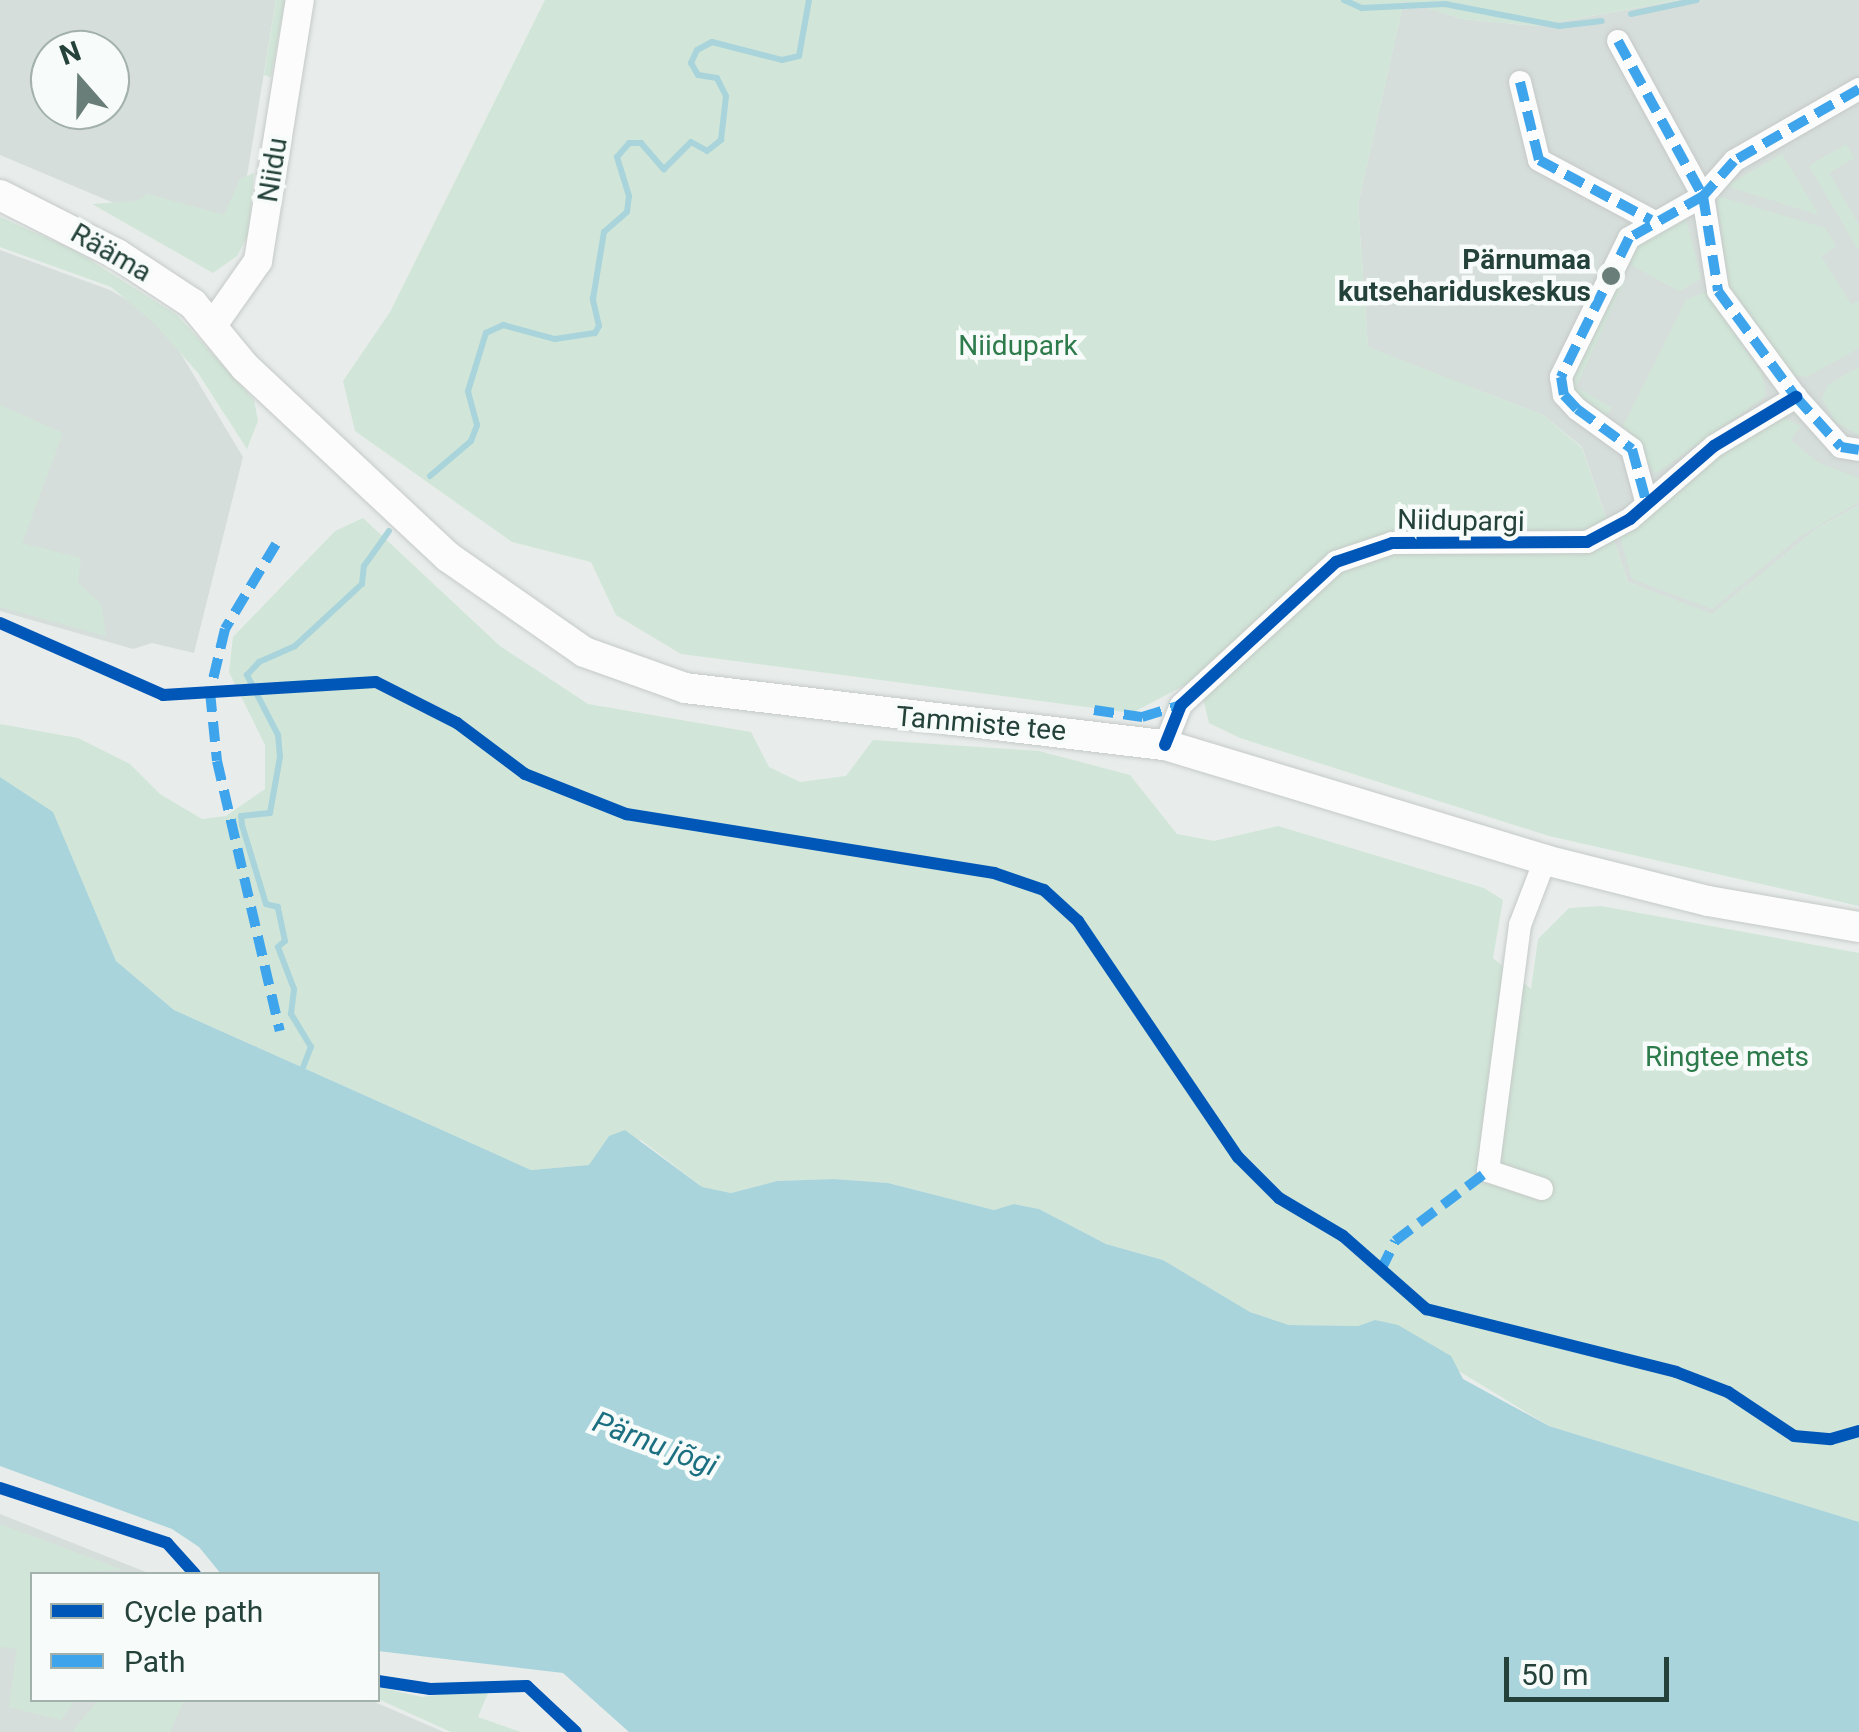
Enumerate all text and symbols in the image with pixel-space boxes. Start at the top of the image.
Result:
north arrow [30,30,130,130]
text: N [55,34,85,72]
street label: Niidu [251,135,295,205]
street label: Rääma [65,217,157,289]
place label: Pärnumaa kutsehariduskeskus [1338,243,1591,309]
marker: Pärnumaa kutsehariduskeskus [1600,265,1622,287]
park label: Niidupark [958,329,1078,363]
street label: Niidupargi [1397,503,1525,539]
street label: Tammiste tee [895,700,1067,748]
park label: Ringtee mets [1645,1040,1809,1074]
water label: Pärnu jõgi [588,1404,722,1484]
legend [30,1572,380,1702]
text: Cycle path [124,1594,263,1629]
scale bar [1509,1637,1674,1699]
text: Path [124,1644,185,1679]
text: 50 m [1521,1657,1588,1692]

